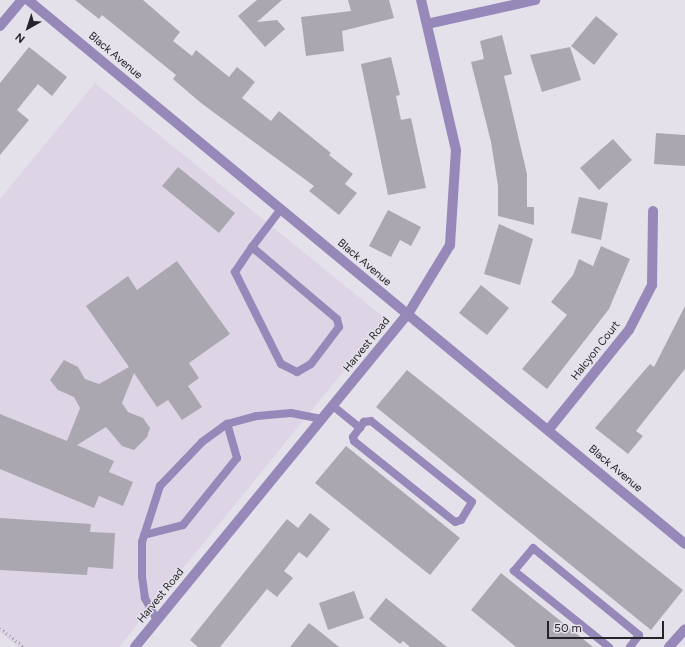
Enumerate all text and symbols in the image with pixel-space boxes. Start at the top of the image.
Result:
north arrow [8,8,48,48]
text: N [13,30,28,45]
street label: Black Avenue [85,30,145,82]
street label: Black Avenue [334,237,394,289]
street label: Harvest Road [341,315,393,375]
street label: Halcyon Court [569,319,623,383]
street label: Black Avenue [585,443,645,495]
street label: Harvest Road [135,566,187,626]
scale bar [549,613,666,639]
text: 50 m [554,621,582,635]

